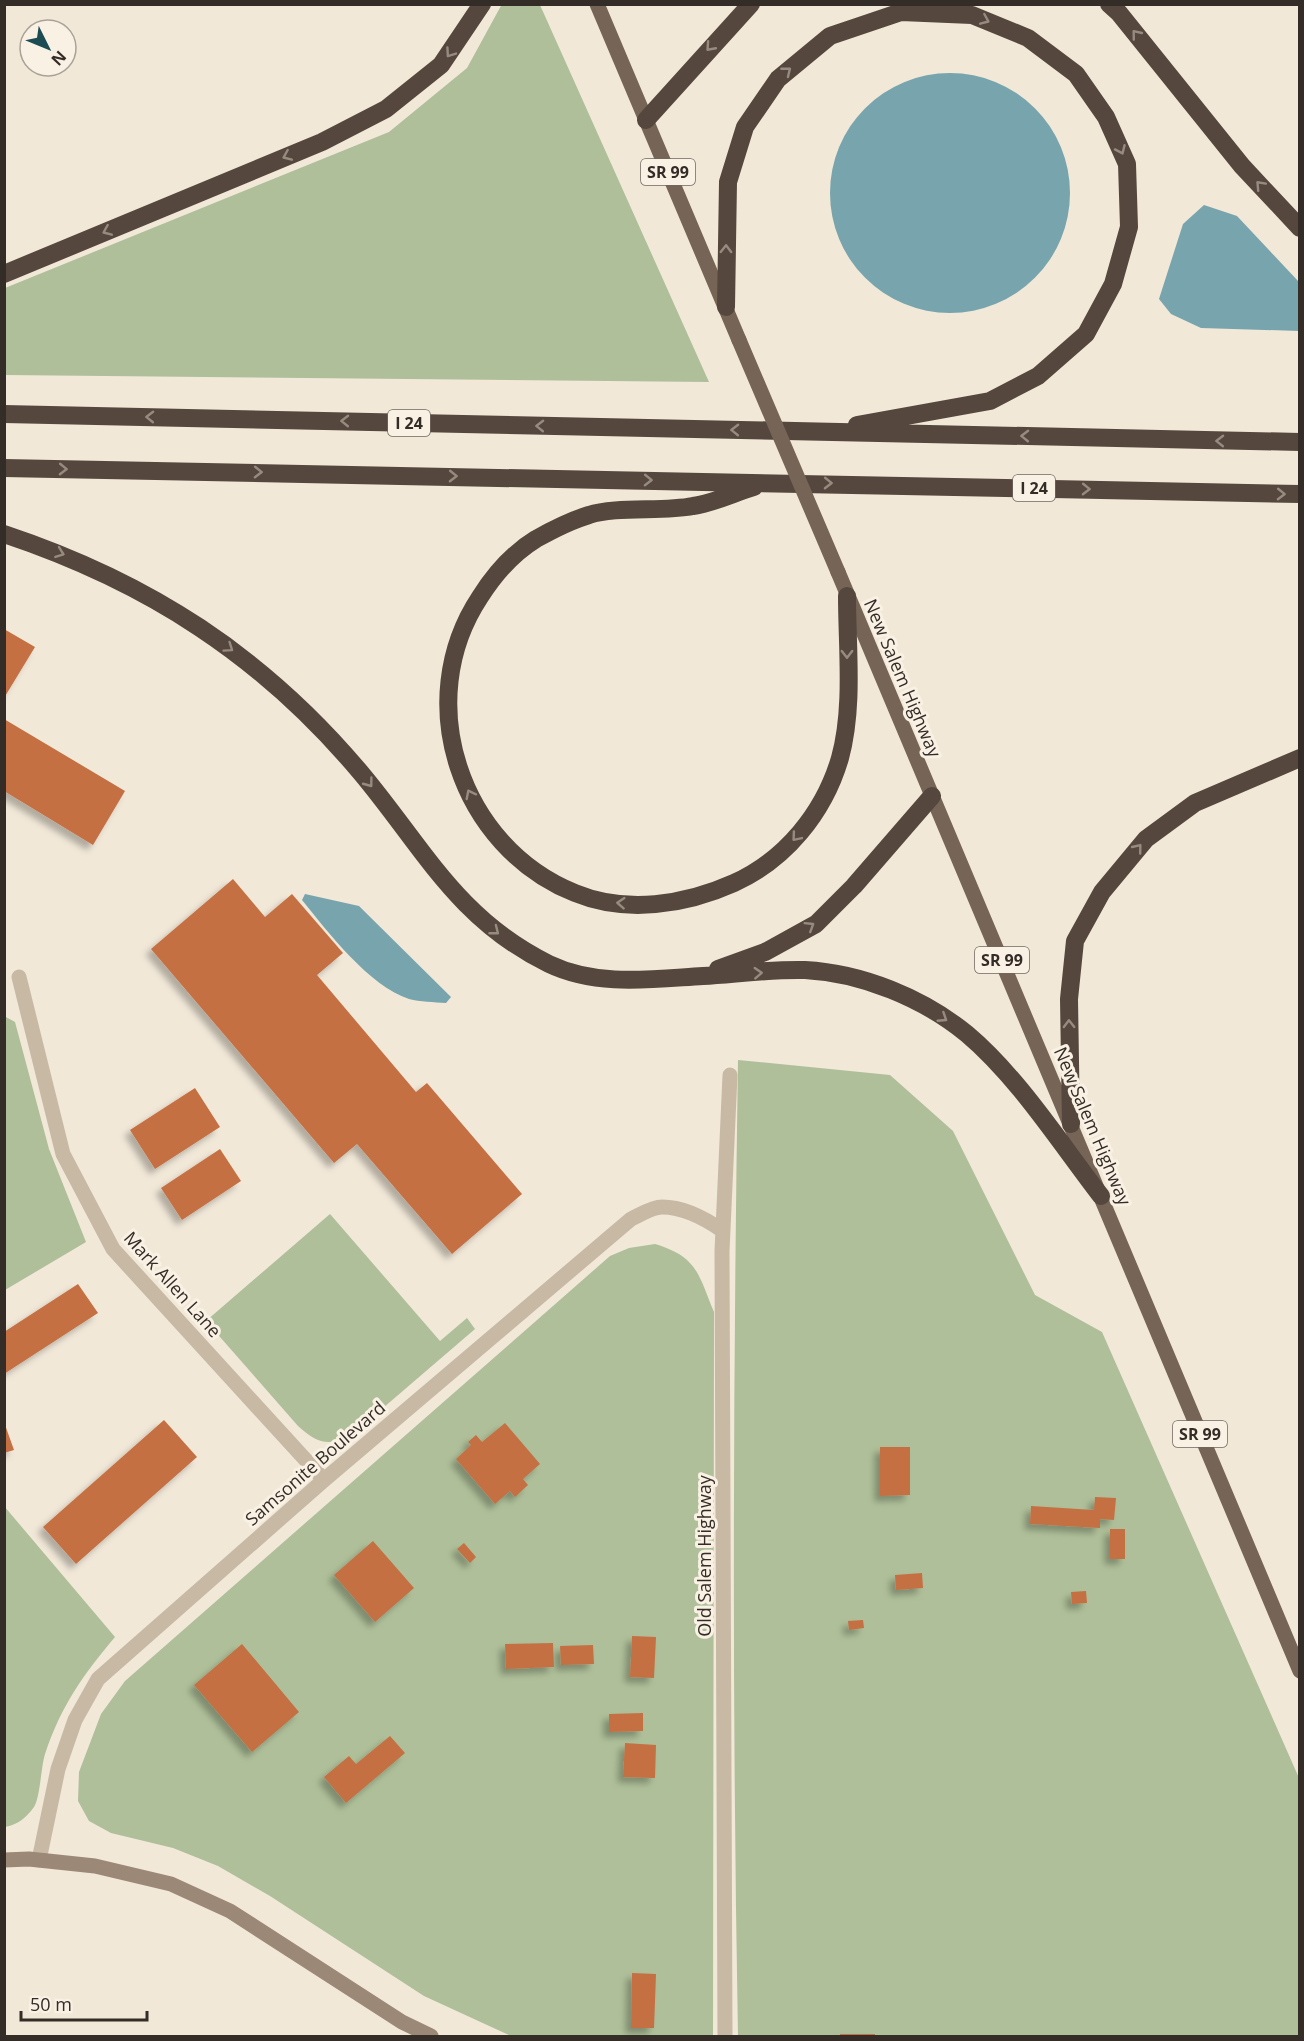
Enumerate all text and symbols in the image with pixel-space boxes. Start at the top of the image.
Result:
one-way arrow [979,13,990,25]
north arrow [18,18,78,78]
one-way arrow [1133,30,1144,41]
one-way arrow [706,40,717,50]
text: N [46,46,71,70]
one-way arrow [446,46,457,57]
one-way arrow [780,67,791,78]
one-way arrow [1114,144,1126,155]
one-way arrow [283,149,294,161]
road number: SR 99 [641,159,695,185]
one-way arrow [1256,181,1267,192]
one-way arrow [103,224,114,236]
one-way arrow [720,244,733,253]
road number: I 24 [388,410,430,436]
one-way arrow [145,411,154,423]
one-way arrow [340,415,349,427]
one-way arrow [535,419,544,432]
one-way arrow [730,424,739,436]
one-way arrow [1021,430,1030,443]
one-way arrow [1216,434,1225,447]
one-way arrow [58,463,67,475]
one-way arrow [253,466,262,479]
one-way arrow [448,470,457,482]
one-way arrow [643,473,652,486]
road number: I 24 [1013,475,1055,501]
one-way arrow [823,477,832,489]
one-way arrow [1081,483,1090,495]
one-way arrow [1276,487,1285,500]
one-way arrow [54,545,65,558]
street label: New Salem Highway [859,595,948,762]
one-way arrow [223,641,234,652]
one-way arrow [841,650,853,659]
one-way arrow [361,777,372,788]
one-way arrow [465,789,477,800]
one-way arrow [792,830,803,841]
one-way arrow [1130,844,1141,855]
one-way arrow [616,897,625,910]
one-way arrow [804,922,814,934]
one-way arrow [488,923,499,934]
road number: SR 99 [975,947,1029,973]
one-way arrow [754,966,763,979]
one-way arrow [937,1011,947,1023]
one-way arrow [1063,1019,1075,1028]
street label: New Salem Highway [1049,1043,1138,1210]
street label: Mark Allen Lane [119,1226,227,1342]
street label: Samsonite Boulevard [240,1395,390,1531]
road number: SR 99 [1173,1421,1227,1447]
street label: Old Salem Highway [692,1474,716,1637]
scale bar [21,1984,147,2022]
text: 50 m [30,1992,72,2016]

